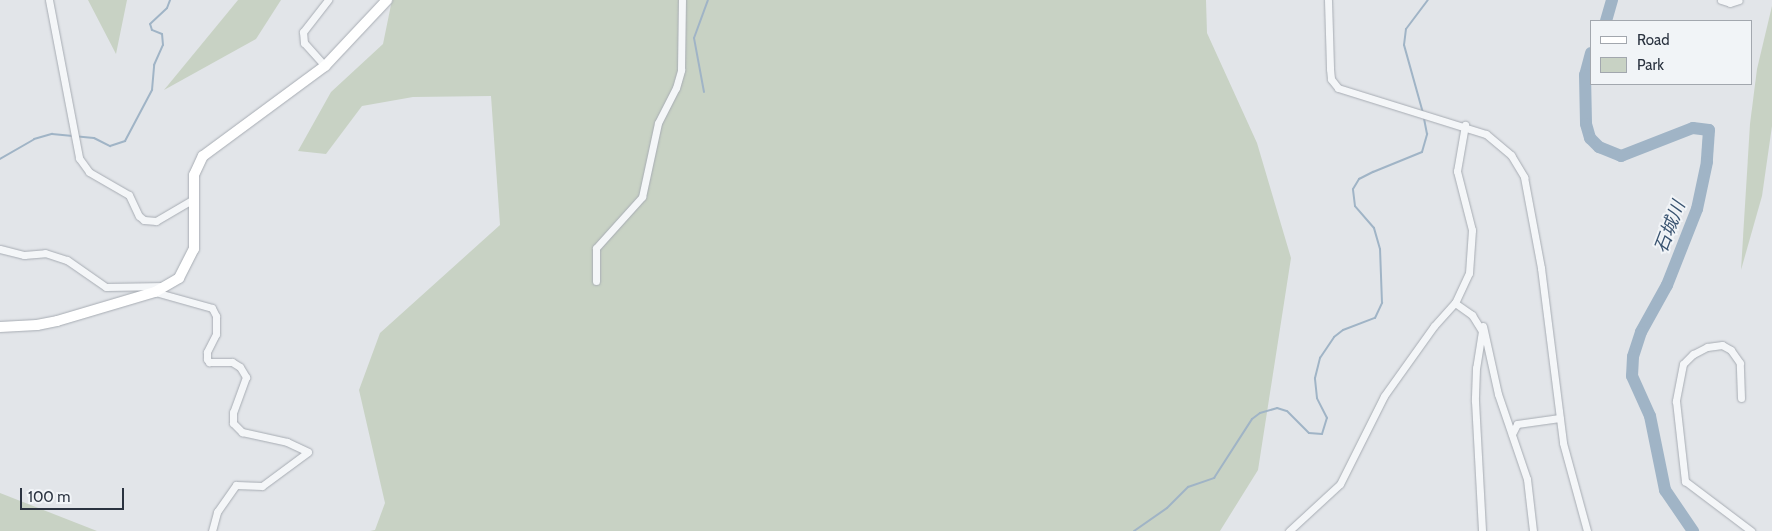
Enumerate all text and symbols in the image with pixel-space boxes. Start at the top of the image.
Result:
legend [1590,20,1752,85]
text: Road [1637,31,1670,49]
text: Park [1637,56,1664,74]
water label: 石城川 [1650,198,1690,256]
scale bar [22,478,126,510]
text: 100 m [28,488,70,506]

